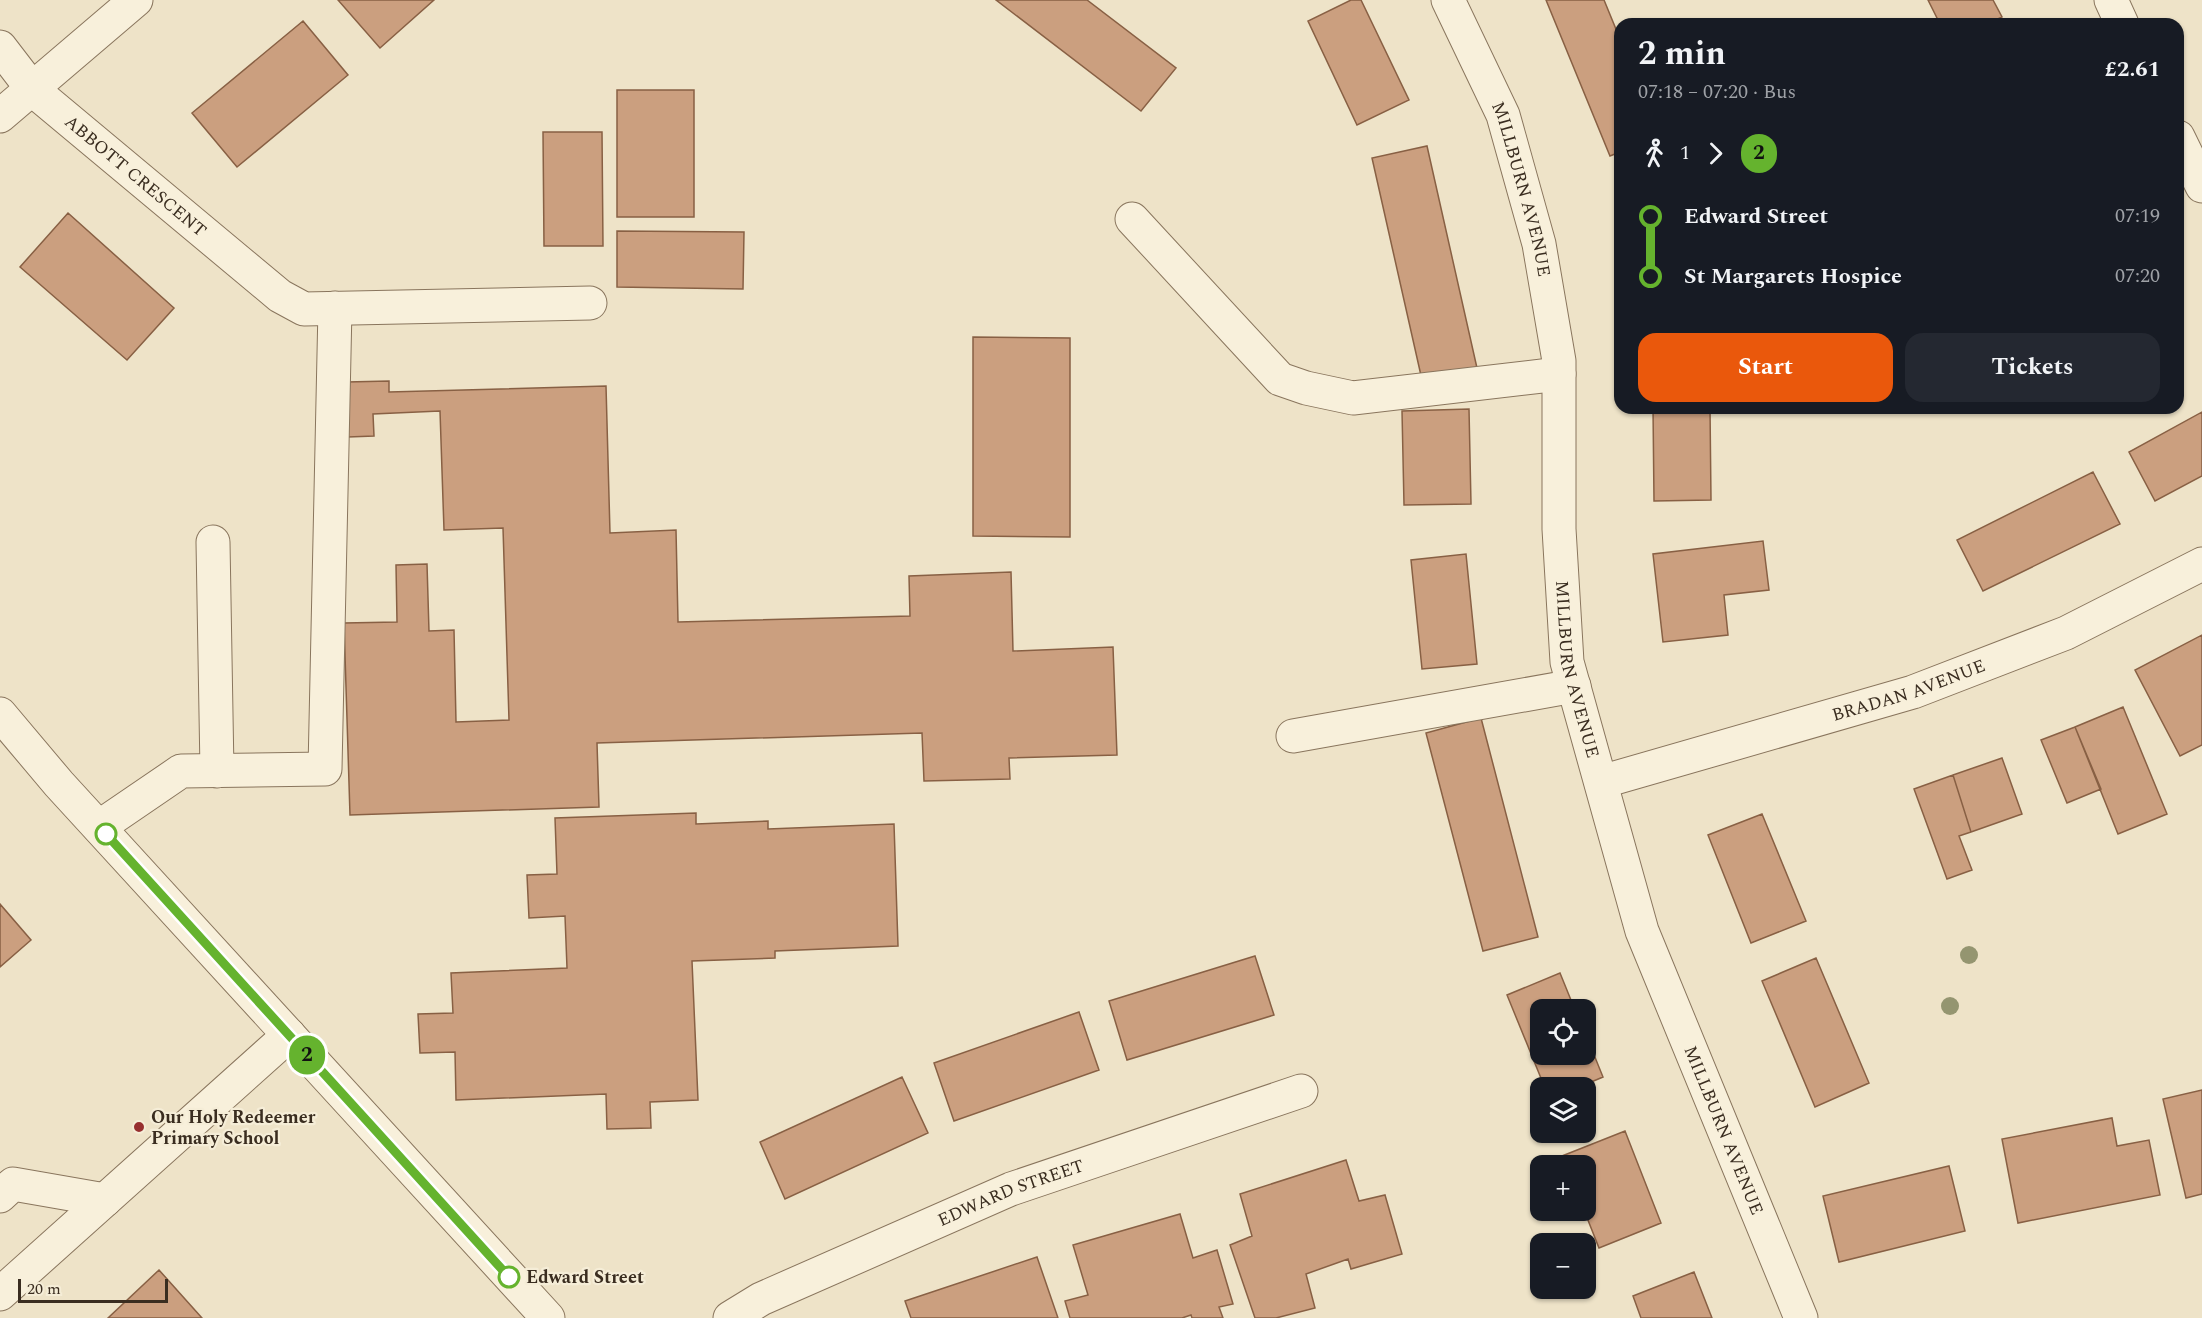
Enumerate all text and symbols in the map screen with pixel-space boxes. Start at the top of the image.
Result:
text: 2 min [1638,29,1726,79]
text: £2.61 [2105,53,2160,86]
text: 07:18 – 07:20 · Bus [1638,77,1796,107]
street label: MILLBURN AVENUE [1484,97,1557,279]
street label: ABBOTT CRESCENT [58,109,213,244]
icon: walk [1638,137,1671,170]
icon: forward [1699,137,1732,170]
text: 2 [1753,137,1765,169]
text: 1 [1680,138,1690,168]
text: Edward Street [1684,200,1828,233]
text: 07:19 [2115,201,2160,231]
text: St Margarets Hospice [1684,260,1902,293]
text: 07:20 [2115,261,2160,291]
button: Start [1638,333,1893,402]
button: Tickets [1905,333,2160,402]
street label: MILLBURN AVENUE [1548,580,1606,761]
street label: BRADAN AVENUE [1829,652,1989,729]
unlabelled marker [95,823,117,845]
map controls [1530,999,1596,1299]
button: locate [1530,999,1596,1065]
line badge: 2 [288,1036,326,1074]
text: 2 [301,1039,313,1071]
street label: MILLBURN AVENUE [1677,1042,1770,1219]
button: layers [1530,1077,1596,1143]
place label: Our Holy Redeemer Primary School [151,1104,316,1152]
marker: Our Holy Redeemer Primary School [132,1120,146,1134]
street label: EDWARD STREET [933,1152,1088,1234]
button: + [1530,1155,1596,1221]
button: − [1530,1233,1596,1299]
place label: Edward Street [526,1264,644,1291]
marker: Edward Street [498,1266,520,1288]
scale bar [18,1276,168,1304]
text: 20 m [27,1277,61,1301]

